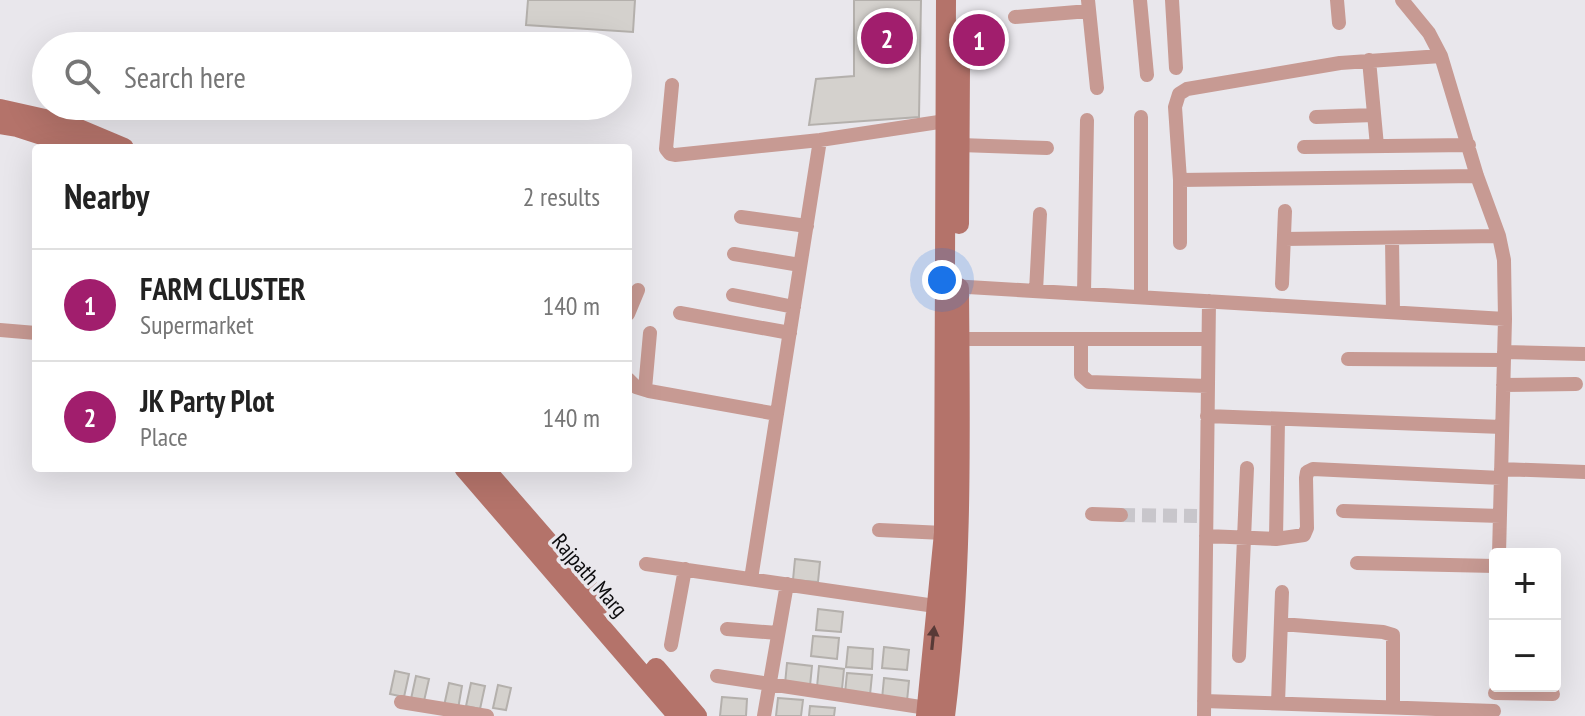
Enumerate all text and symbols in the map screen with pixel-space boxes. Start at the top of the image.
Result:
pin: 2 [861,8,913,68]
pin: 1 [953,10,1005,70]
search box [32,32,632,120]
icon: search [60,54,104,98]
text: Search here [124,57,246,96]
text: Nearby [64,174,149,218]
text: 2 results [523,180,600,213]
your location [922,260,962,300]
text: FARM CLUSTER [140,269,306,308]
text: 1 [84,289,96,322]
text: 140 m [542,289,600,322]
text: Supermarket [140,308,254,341]
text: JK Party Plot [140,381,274,420]
text: 2 [84,401,96,434]
text: 140 m [542,401,600,434]
text: Place [140,420,188,453]
street label: Rajpath Marg [546,528,634,622]
map controls [1489,548,1561,692]
button: + [1489,548,1561,620]
button: − [1489,620,1561,692]
one-way arrow [926,625,939,650]

